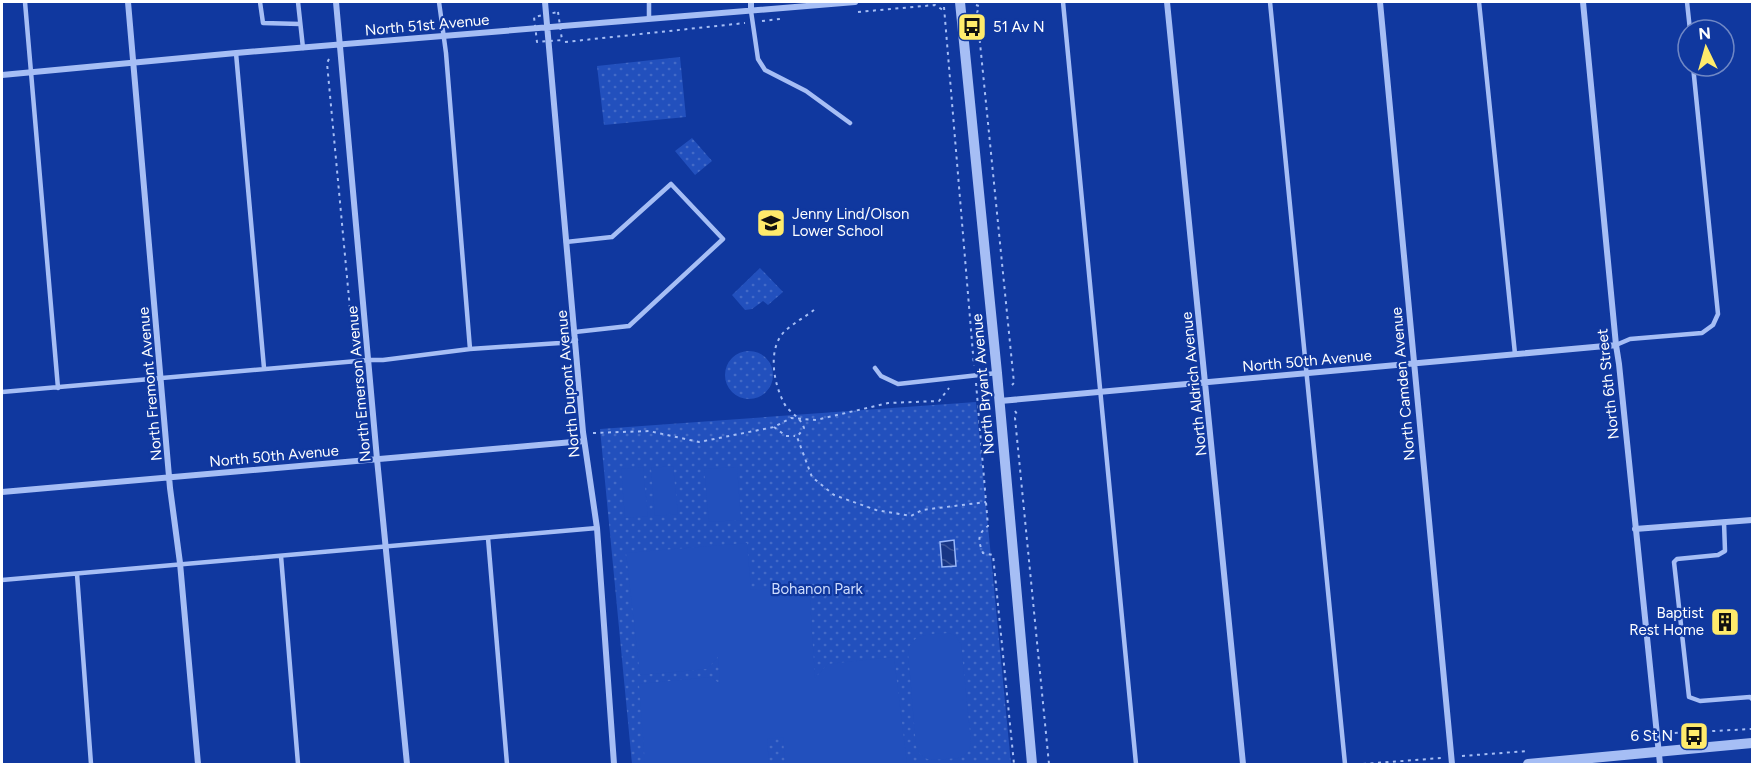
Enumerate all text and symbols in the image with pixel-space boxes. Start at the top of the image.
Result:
street label: North 51st Avenue [364,11,490,39]
bus stop icon: 51 Av N [956,11,988,43]
place label: 51 Av N [993,18,1045,36]
north arrow [1676,18,1736,78]
text: N [1698,24,1712,44]
place label: Jenny Lind/Olson Lower School [792,205,909,240]
school or university icon: Jenny Lind/Olson Lower School [755,207,787,239]
street label: North Emerson Avenue [343,305,375,463]
street label: North Fremont Avenue [134,306,166,462]
street label: North Camden Avenue [1387,306,1419,462]
street label: North Dupont Avenue [553,310,583,458]
street label: North Aldrich Avenue [1177,311,1211,457]
street label: North Bryant Avenue [968,313,998,455]
street label: North 6th Street [1593,327,1623,440]
street label: North 50th Avenue [1242,346,1372,376]
street label: North 50th Avenue [209,441,339,471]
park label: Bohanon Park [771,580,864,598]
place label: Baptist Rest Home [1629,604,1704,639]
building icon: Baptist Rest Home [1709,606,1741,638]
bus stop icon: 6 St N [1678,720,1710,752]
place label: 6 St N [1631,727,1673,745]

